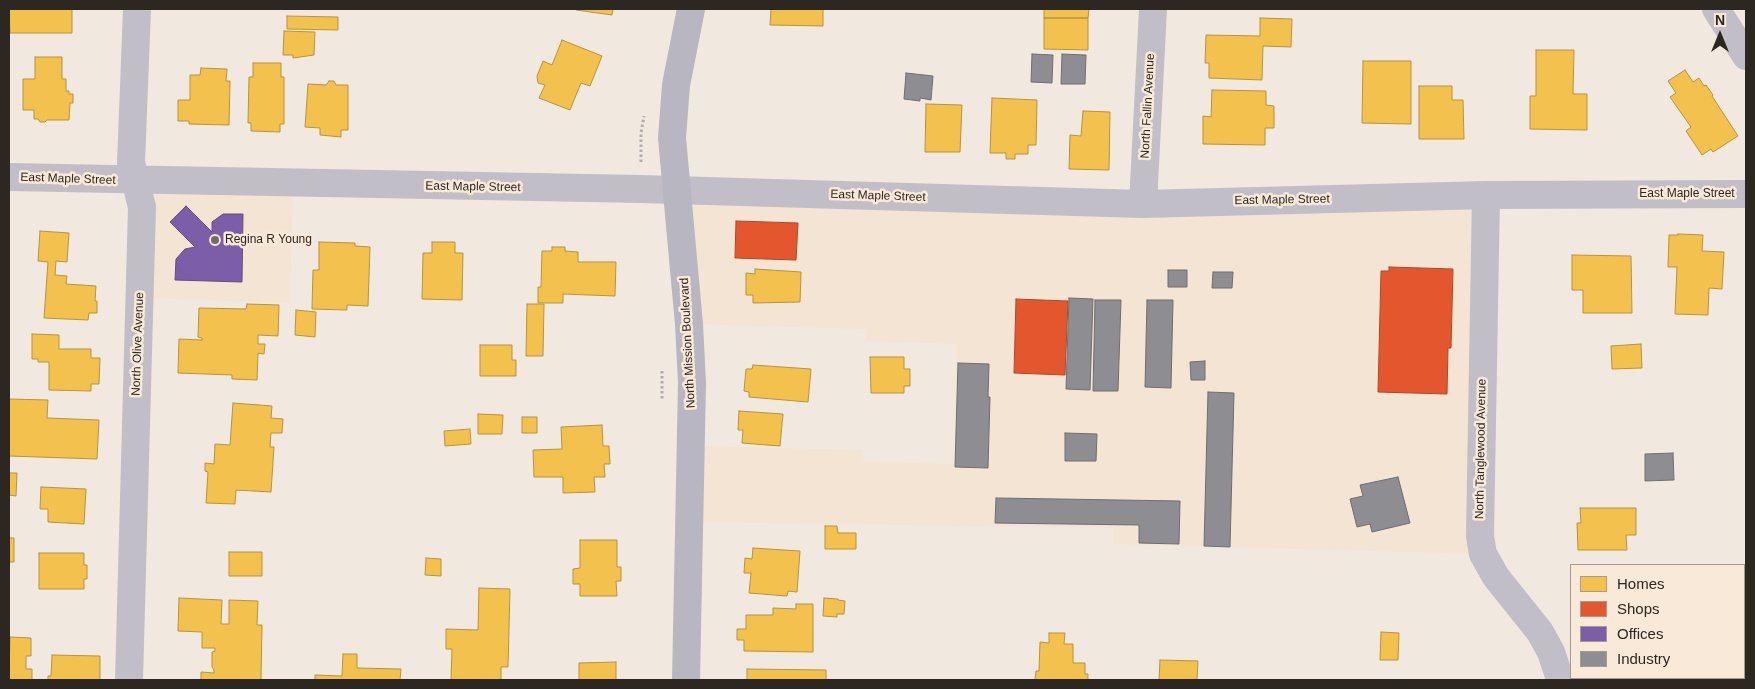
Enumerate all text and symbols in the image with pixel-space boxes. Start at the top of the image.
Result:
north arrow [1695,10,1745,60]
text: N [1715,12,1725,28]
street label: North Fallin Avenue [1138,53,1158,159]
street label: East Maple Street [20,170,116,188]
street label: East Maple Street [425,179,521,195]
street label: East Maple Street [830,187,926,205]
street label: East Maple Street [1639,187,1735,201]
street label: East Maple Street [1234,192,1330,208]
place label: Regina R Young [225,233,312,247]
marker: Regina R Young [209,234,221,246]
street label: North Mission Boulevard [677,277,699,409]
street label: North Olive Avenue [129,292,147,396]
street label: North Tanglewood Avenue [1473,379,1489,519]
legend [1570,564,1745,679]
text: Homes [1617,575,1665,592]
text: Shops [1617,600,1660,617]
text: Offices [1617,625,1663,642]
text: Industry [1617,650,1670,667]

